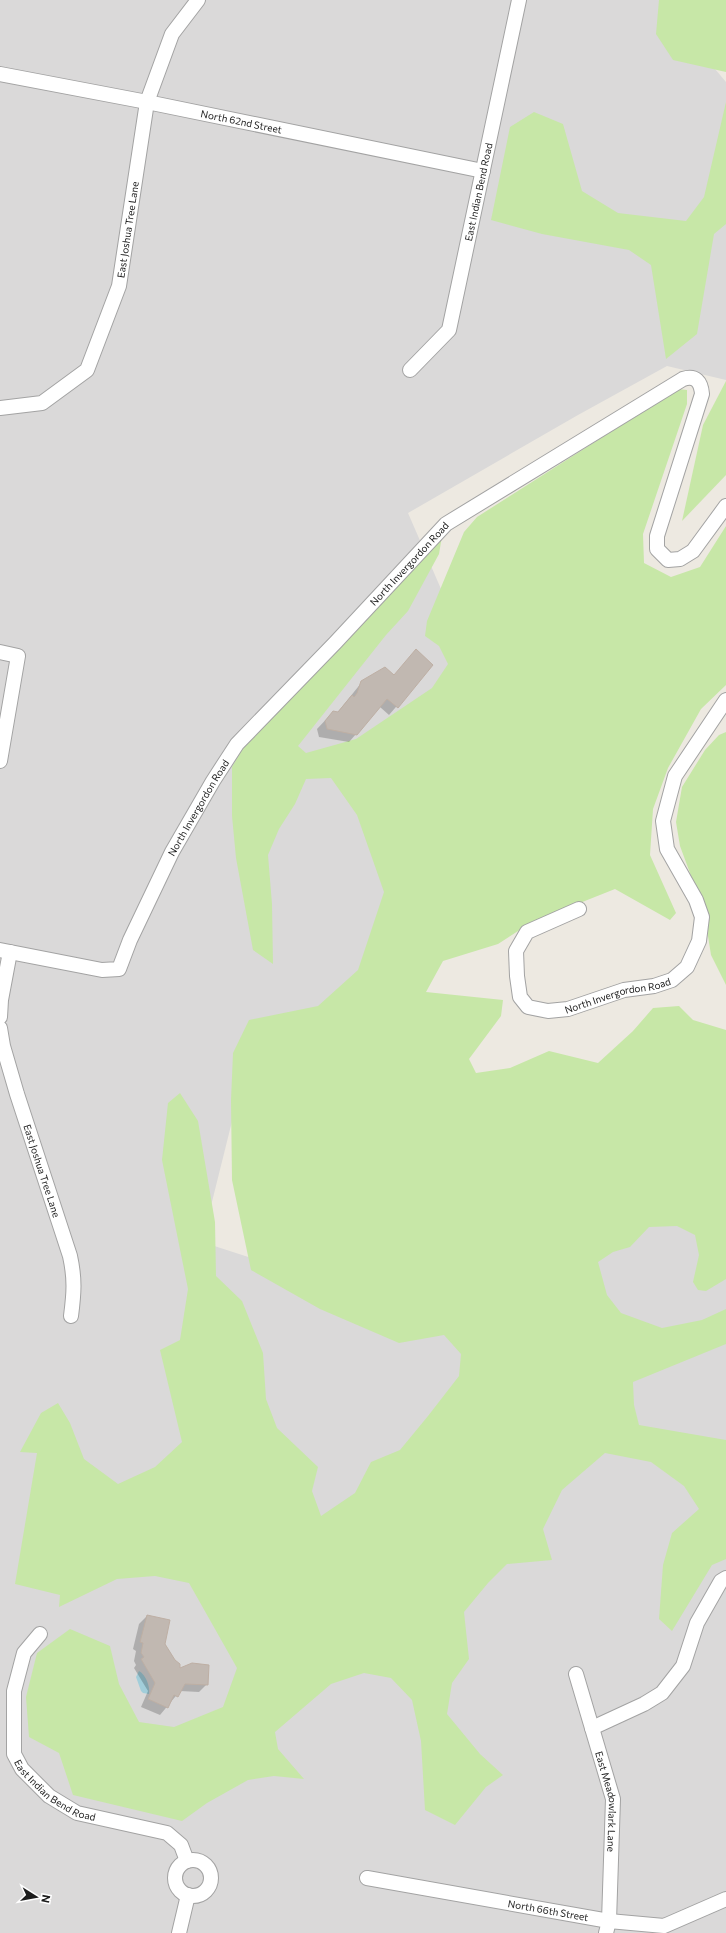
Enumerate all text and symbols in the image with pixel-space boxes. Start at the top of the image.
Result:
street label: North 62nd Street [200,107,283,136]
street label: East Indian Bend Road [462,142,495,242]
street label: East Joshua Tree Lane [114,181,141,279]
street label: North Invergordon Road [367,519,451,608]
street label: North Invergordon Road [165,757,231,858]
street label: North Invergordon Road [563,975,672,1016]
street label: East Joshua Tree Lane [21,1123,63,1219]
street label: East Meadowlark Lane [593,1750,619,1852]
street label: East Indian Bend Road [12,1757,97,1823]
north arrow [16,1877,56,1917]
text: N [39,1894,53,1904]
street label: North 66th Street [507,1897,589,1923]

